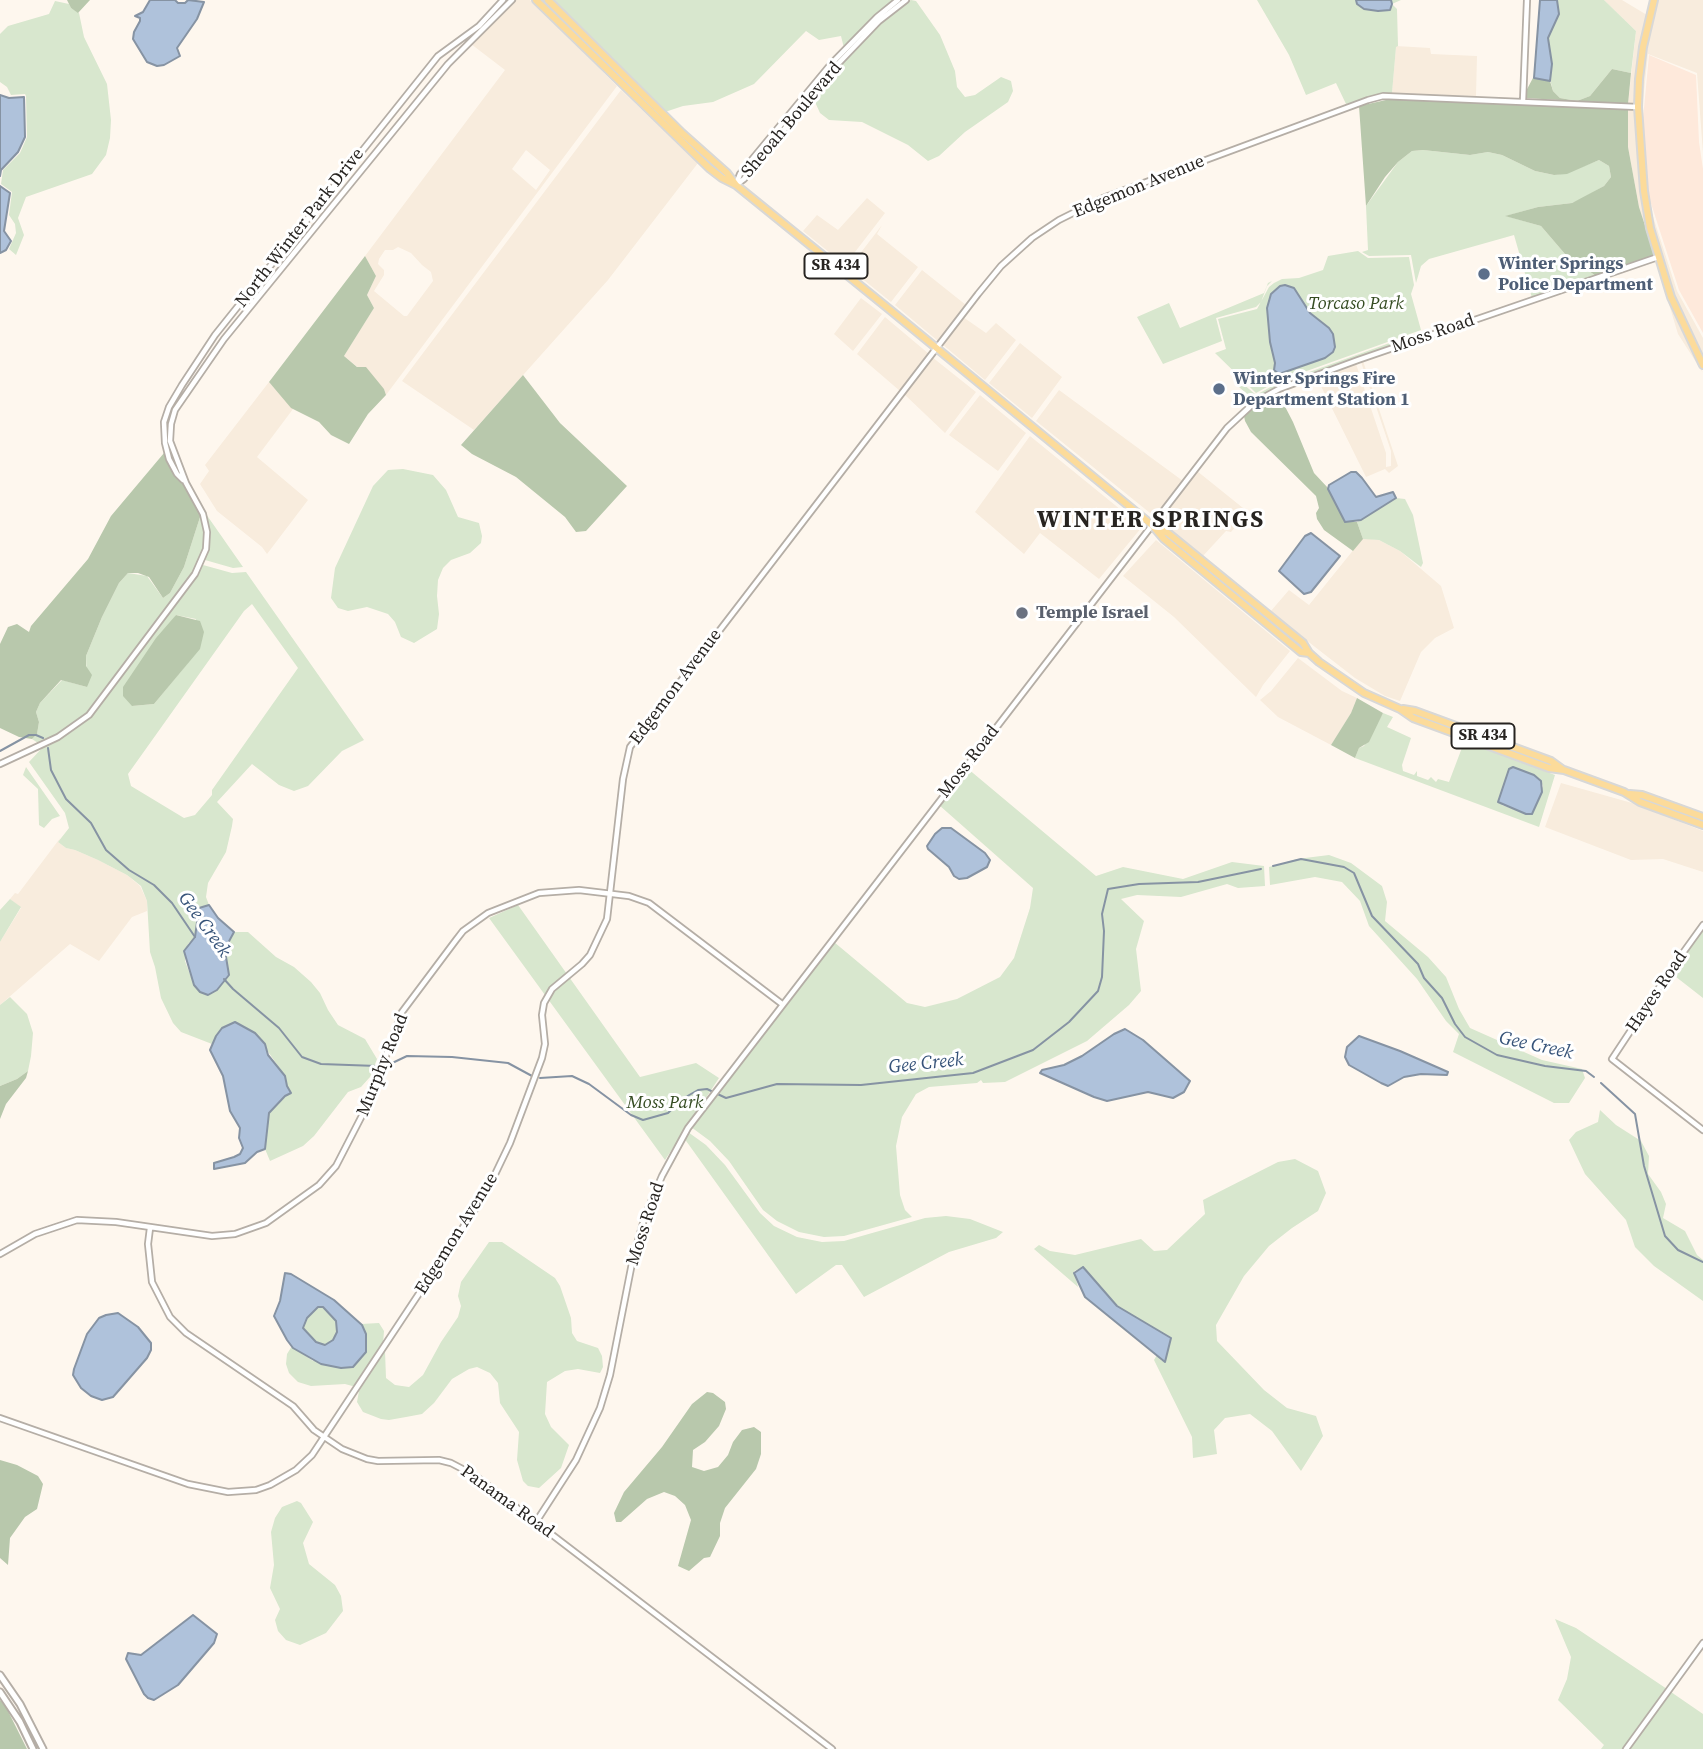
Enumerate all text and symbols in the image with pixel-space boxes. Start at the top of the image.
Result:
street label: Sheoah Boulevard [737,58,847,182]
street label: North Winter Park Drive [231,144,369,312]
street label: Edgemon Avenue [1070,151,1208,223]
place label: Winter Springs Police Department [1498,253,1653,296]
road number: SR 434 [804,254,868,278]
marker: Winter Springs Police Department [1476,266,1492,282]
park label: Torcaso Park [1308,293,1404,315]
street label: Moss Road [1389,310,1477,358]
place label: Winter Springs Fire Department Station 1 [1233,368,1410,410]
marker: Winter Springs Fire Department Station 1 [1211,381,1227,397]
district label: WINTER SPRINGS [1038,507,1264,535]
place label: Temple Israel [1036,602,1149,624]
marker: Temple Israel [1014,605,1030,621]
street label: Edgemon Avenue [625,625,727,749]
street label: Moss Road [934,721,1004,803]
road number: SR 434 [1452,723,1514,748]
water label: Gee Creek [173,888,235,962]
street label: Hayes Road [1622,947,1692,1037]
street label: Murphy Road [353,1011,413,1119]
water label: Gee Creek [1497,1027,1575,1065]
water label: Gee Creek [887,1049,965,1079]
park label: Moss Park [627,1092,703,1114]
street label: Edgemon Avenue [411,1169,503,1299]
street label: Moss Road [622,1180,670,1268]
street label: Panama Road [456,1461,558,1543]

